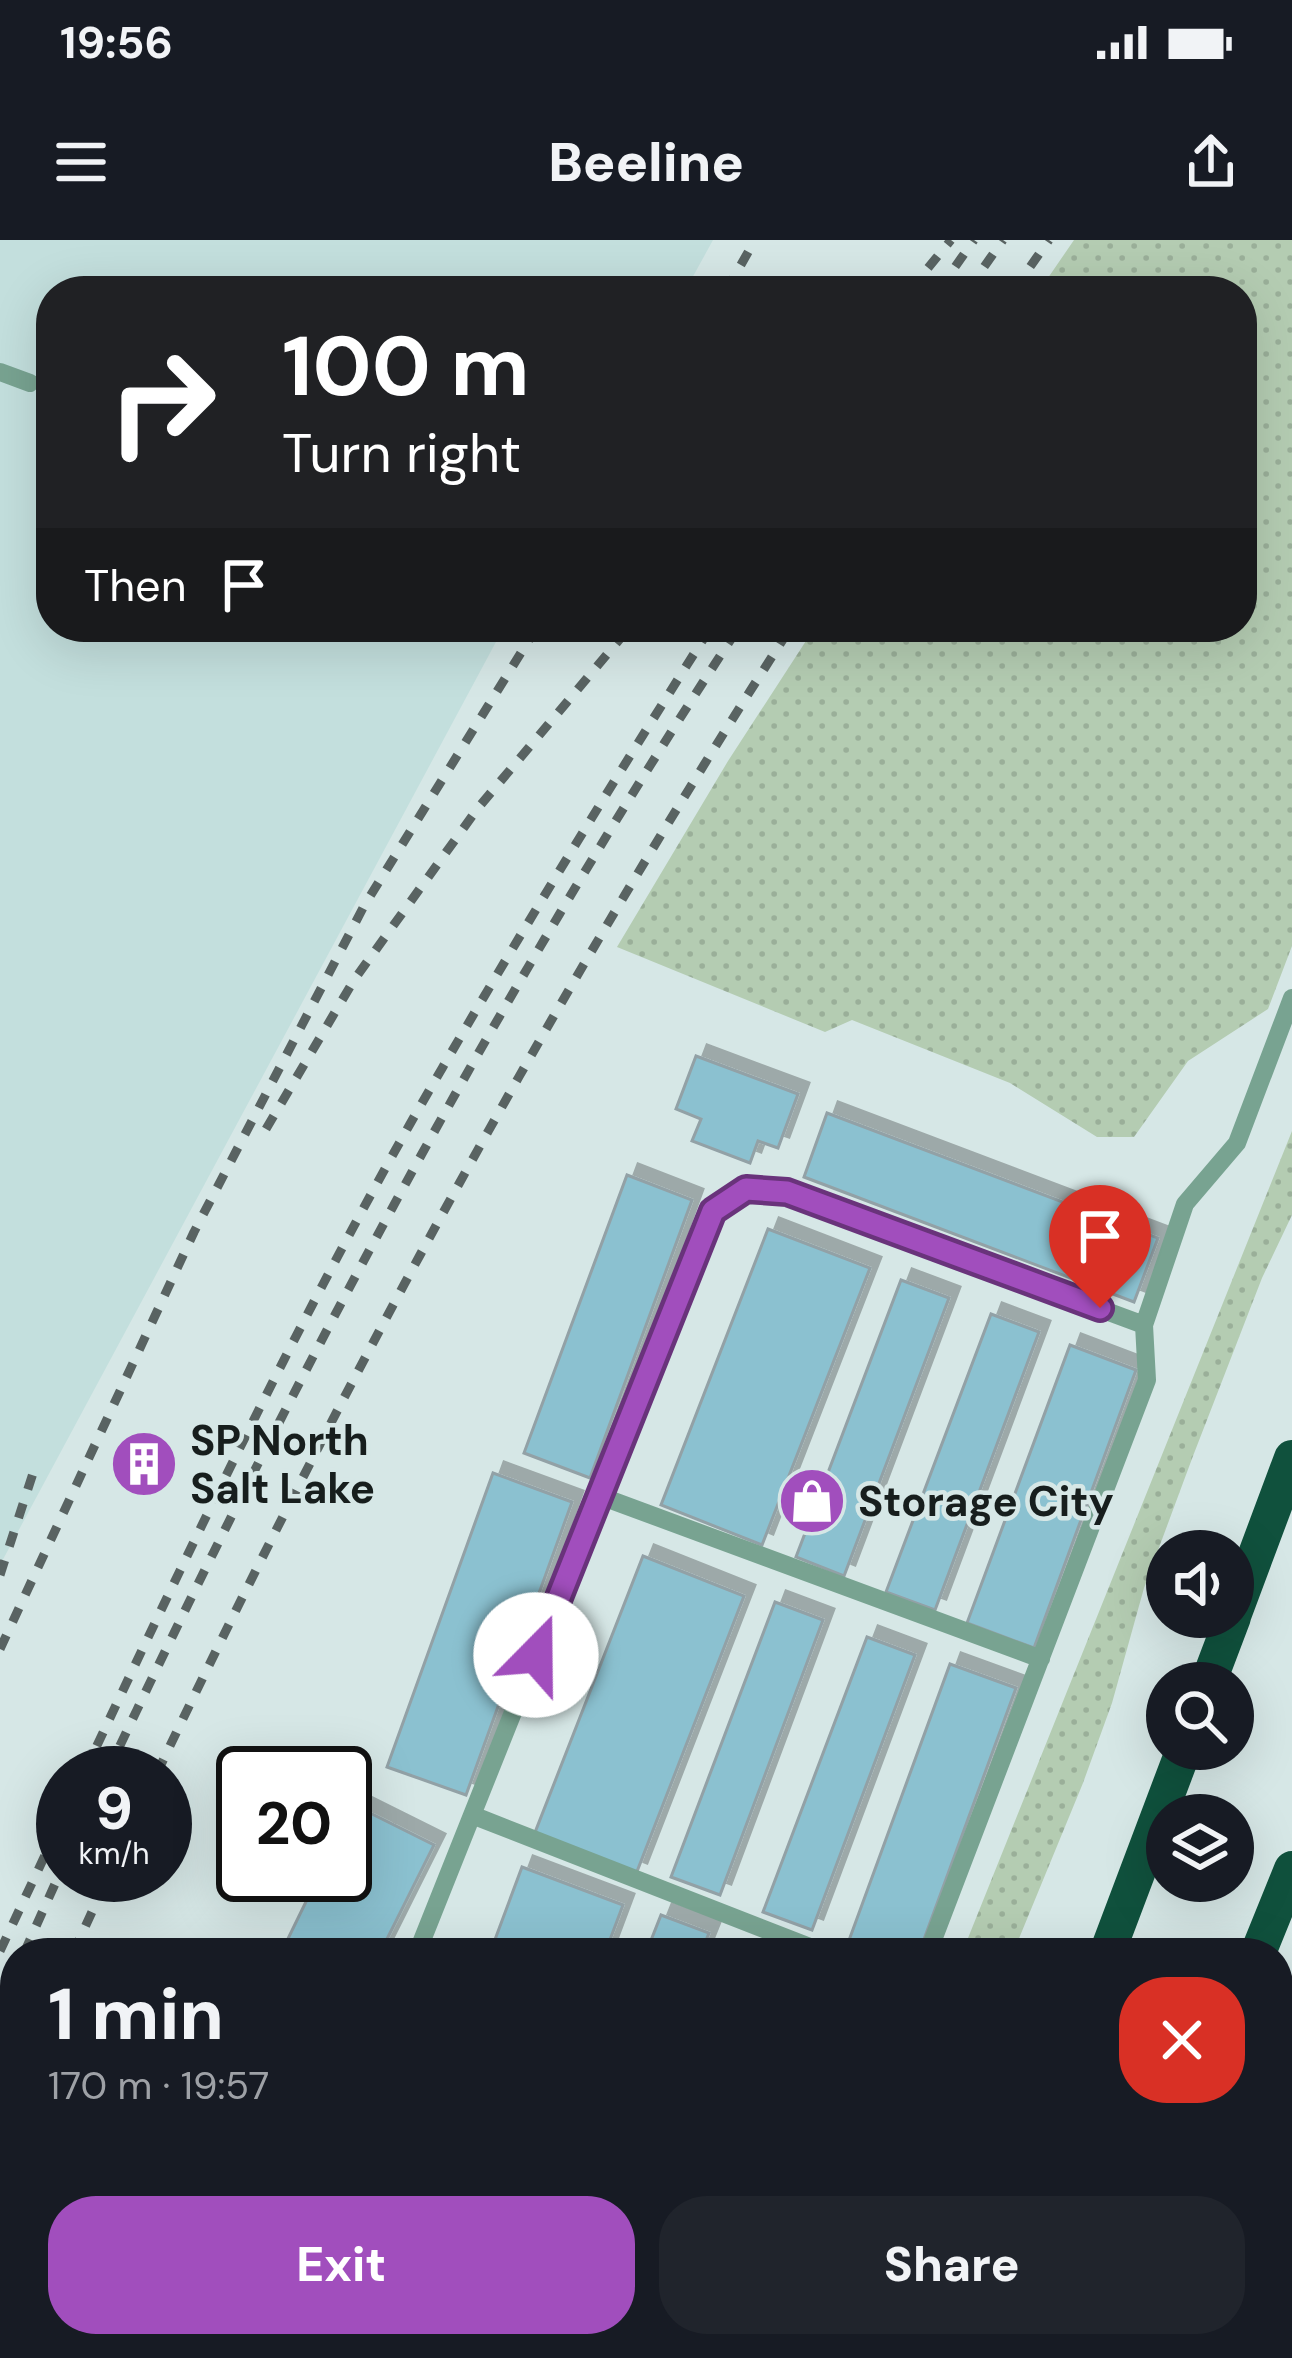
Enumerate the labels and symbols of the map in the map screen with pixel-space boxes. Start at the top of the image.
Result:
pin [1049,1185,1151,1308]
place label: SP North Salt Lake [190,1413,375,1516]
building icon: SP North Salt Lake [109,1429,179,1499]
shop icon: Storage City [777,1466,847,1536]
place label: Storage City [858,1474,1114,1529]
position arrow [473,1592,599,1718]
speed limit sign: 20 [216,1746,372,1902]

